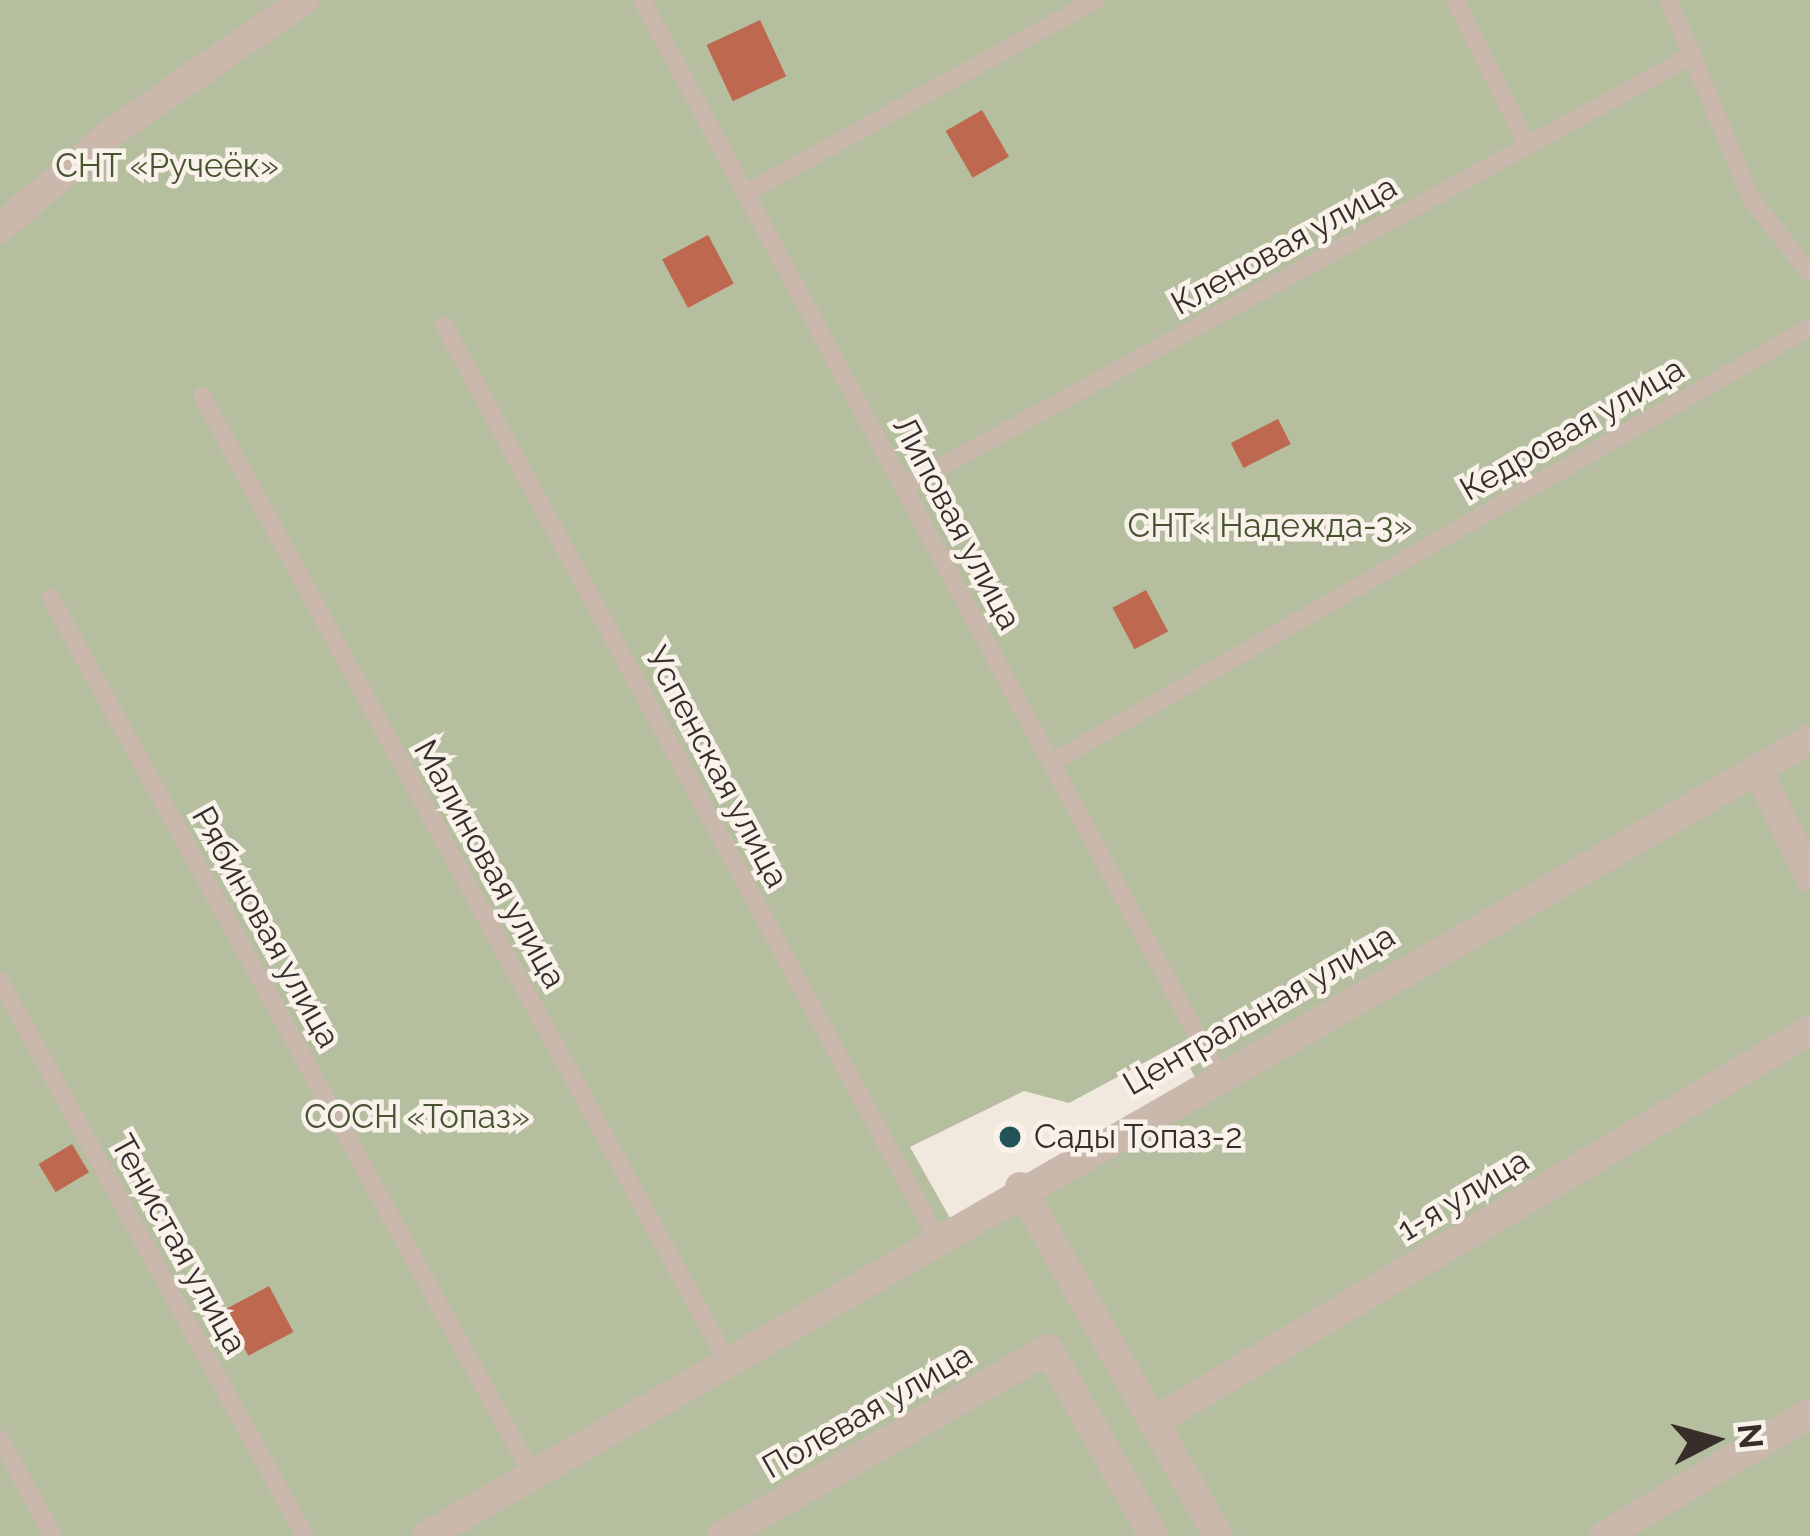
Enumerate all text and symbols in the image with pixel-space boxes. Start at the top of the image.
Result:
park label: СНТ «Ручеёк» [55,146,279,186]
street label: Кленовая улица [1164,166,1404,324]
street label: Кедровая улица [1453,349,1691,509]
street label: Липовая улица [884,409,1030,637]
park label: СНТ« Надежда-3» [1128,506,1412,546]
street label: Успенская улица [637,639,797,895]
street label: Малиновая улица [405,733,575,995]
street label: Рябиновая улица [183,799,349,1055]
street label: Центральная улица [1116,916,1402,1104]
park label: СОСН «Топаз» [304,1097,530,1137]
place label: Сады Топаз-2 [1034,1117,1244,1157]
marker: Сады Топаз-2 [997,1124,1023,1150]
street label: Тенистая улица [102,1127,256,1361]
street label: 1-я улица [1390,1140,1536,1250]
street label: Полевая улица [755,1335,979,1487]
north arrow [1654,1380,1774,1500]
text: N [1730,1422,1771,1451]

